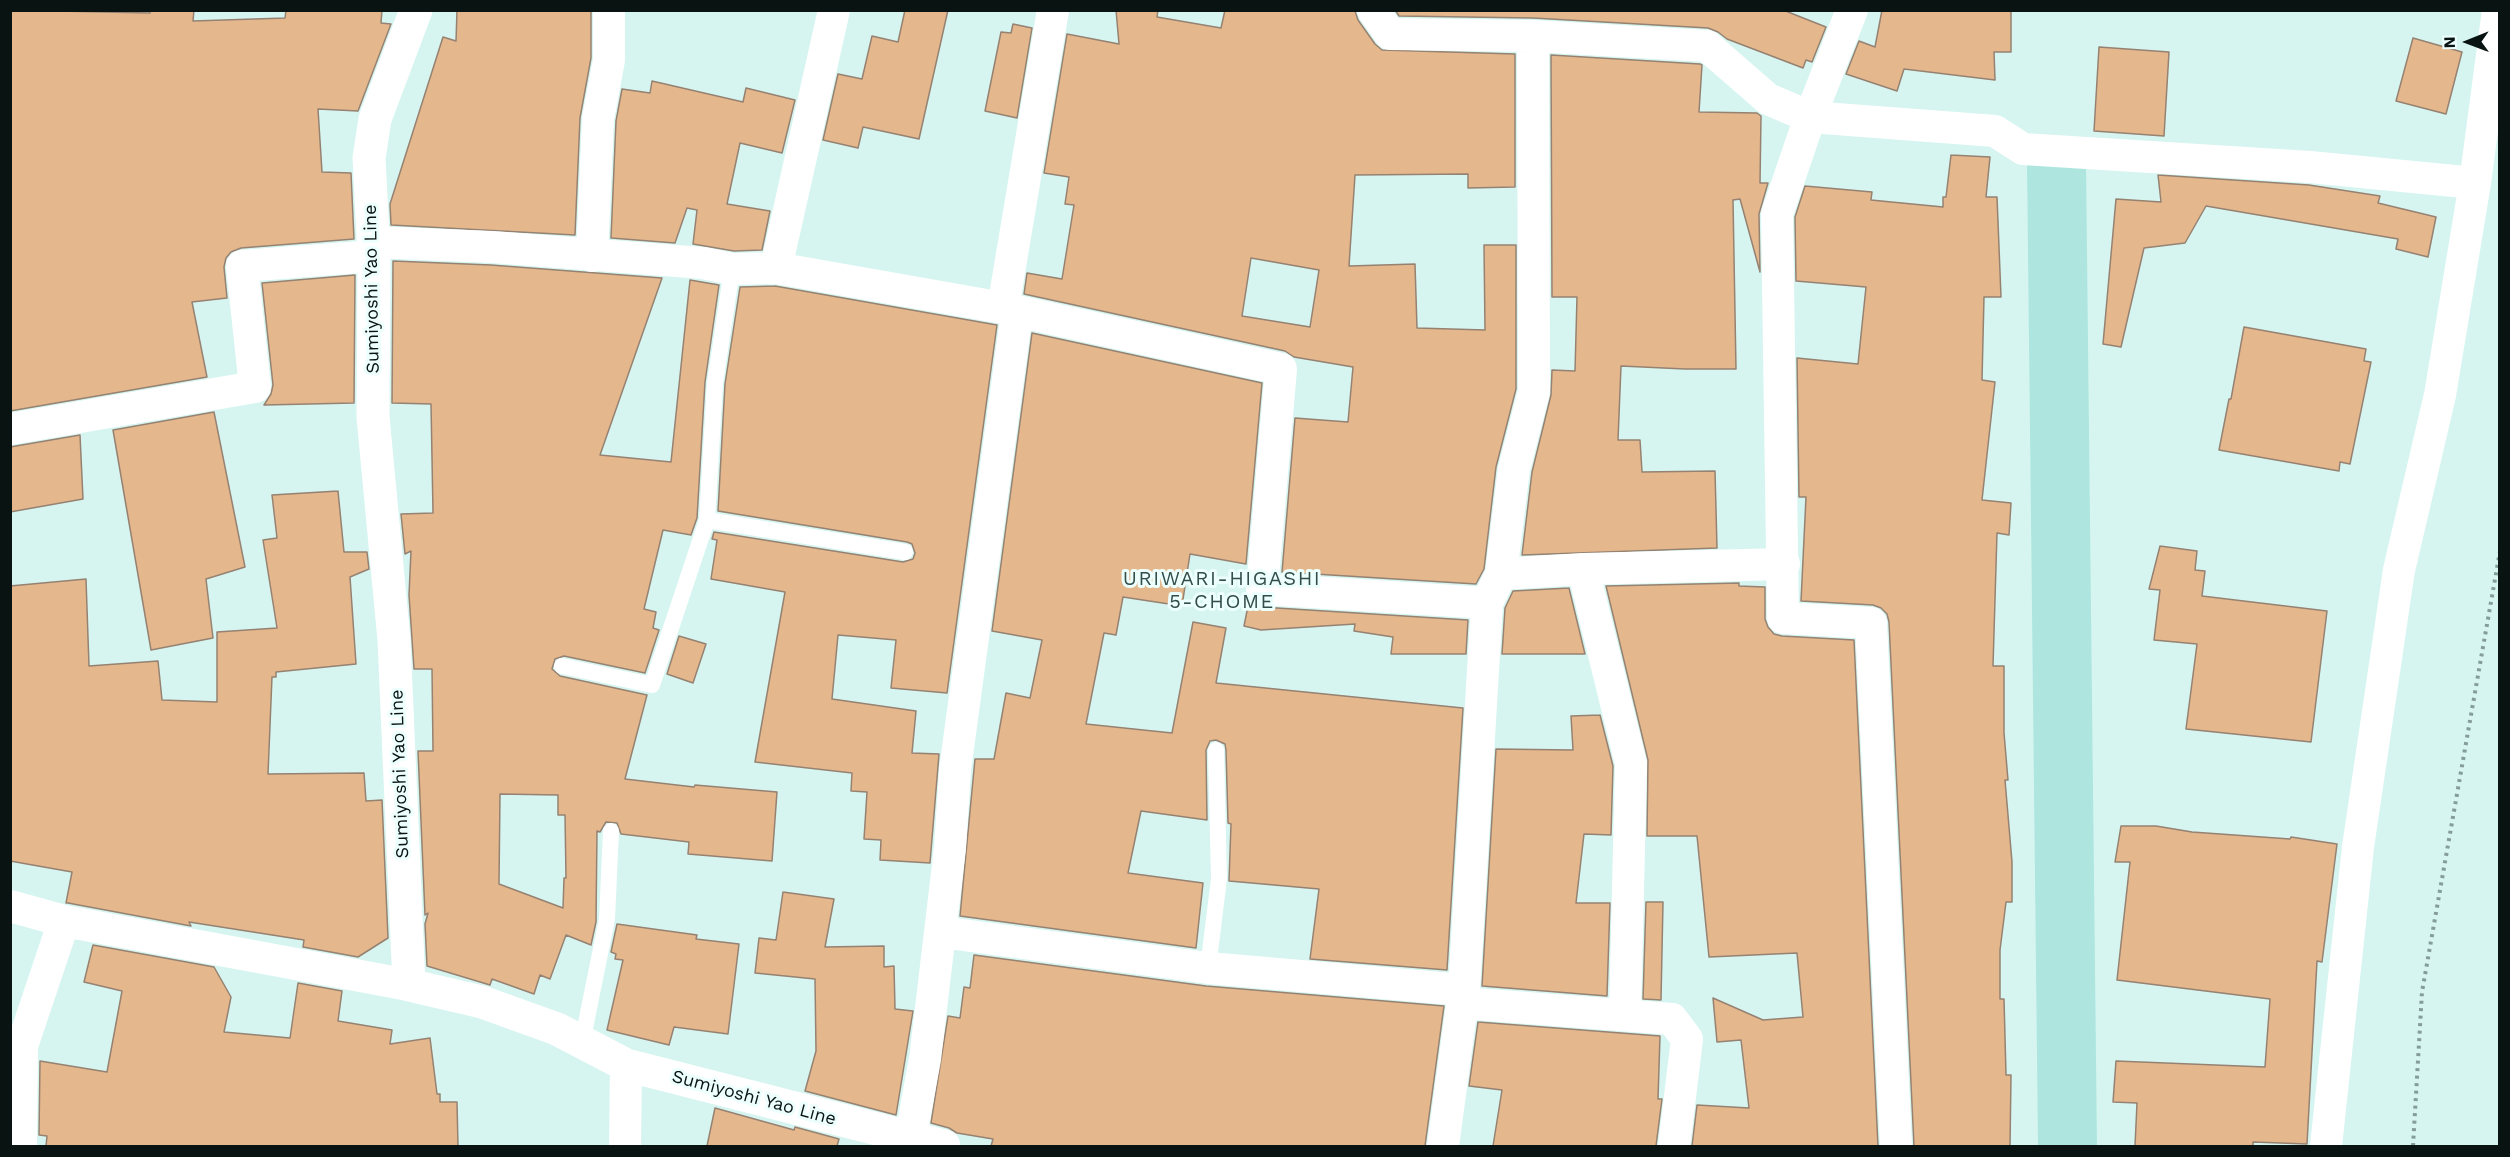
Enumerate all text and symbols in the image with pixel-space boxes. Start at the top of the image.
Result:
north arrow [2438,12,2498,72]
text: N [2440,36,2459,48]
street label: Sumiyoshi Yao Line [360,204,384,374]
district label: URIWARI-HIGASHI 5-CHOME [1123,567,1321,614]
street label: Sumiyoshi Yao Line [386,689,414,859]
street label: Sumiyoshi Yao Line [670,1066,838,1130]

